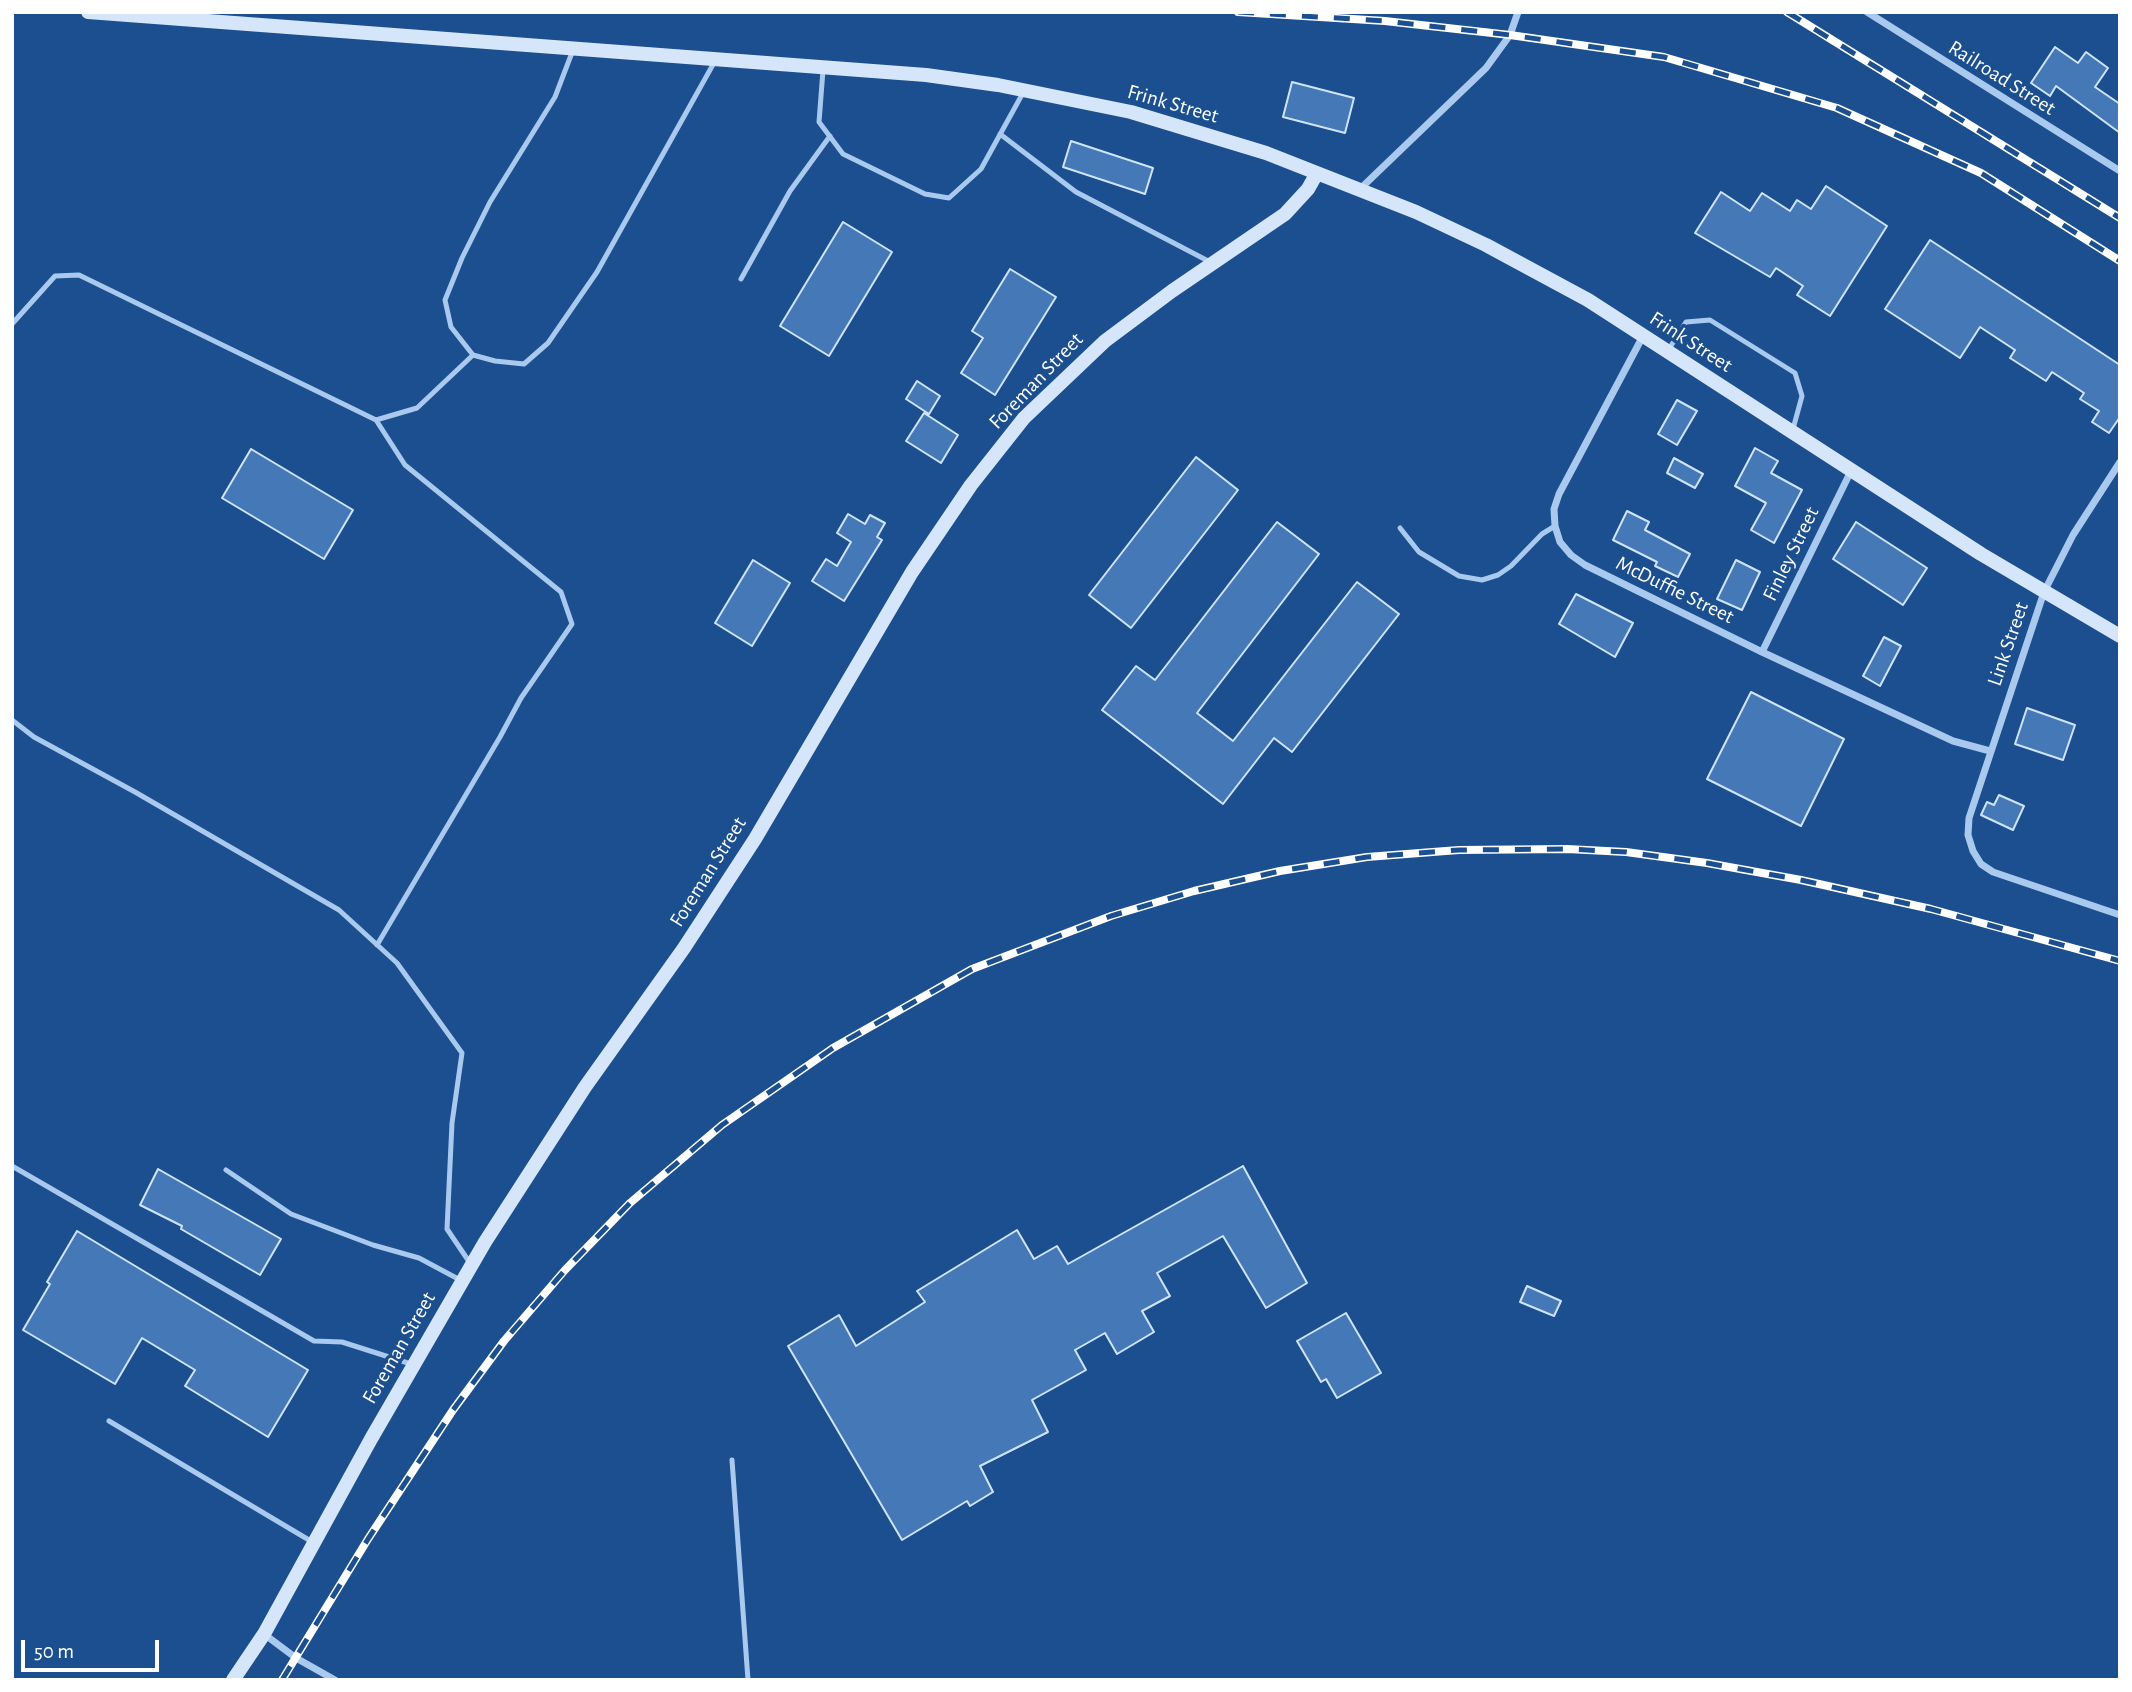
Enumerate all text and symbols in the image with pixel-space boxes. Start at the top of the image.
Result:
street label: Railroad Street [1944,35,2060,121]
street label: Frink Street [1125,79,1221,129]
street label: Frink Street [1645,306,1737,378]
street label: Foreman Street [984,327,1088,435]
street label: Finley Street [1757,503,1825,605]
street label: McDuffie Street [1612,551,1738,629]
street label: Link Street [1982,599,2034,689]
street label: Foreman Street [664,812,752,932]
street label: Foreman Street [357,1288,441,1408]
scale bar [24,1626,163,1670]
text: 50 m [34,1641,74,1662]

